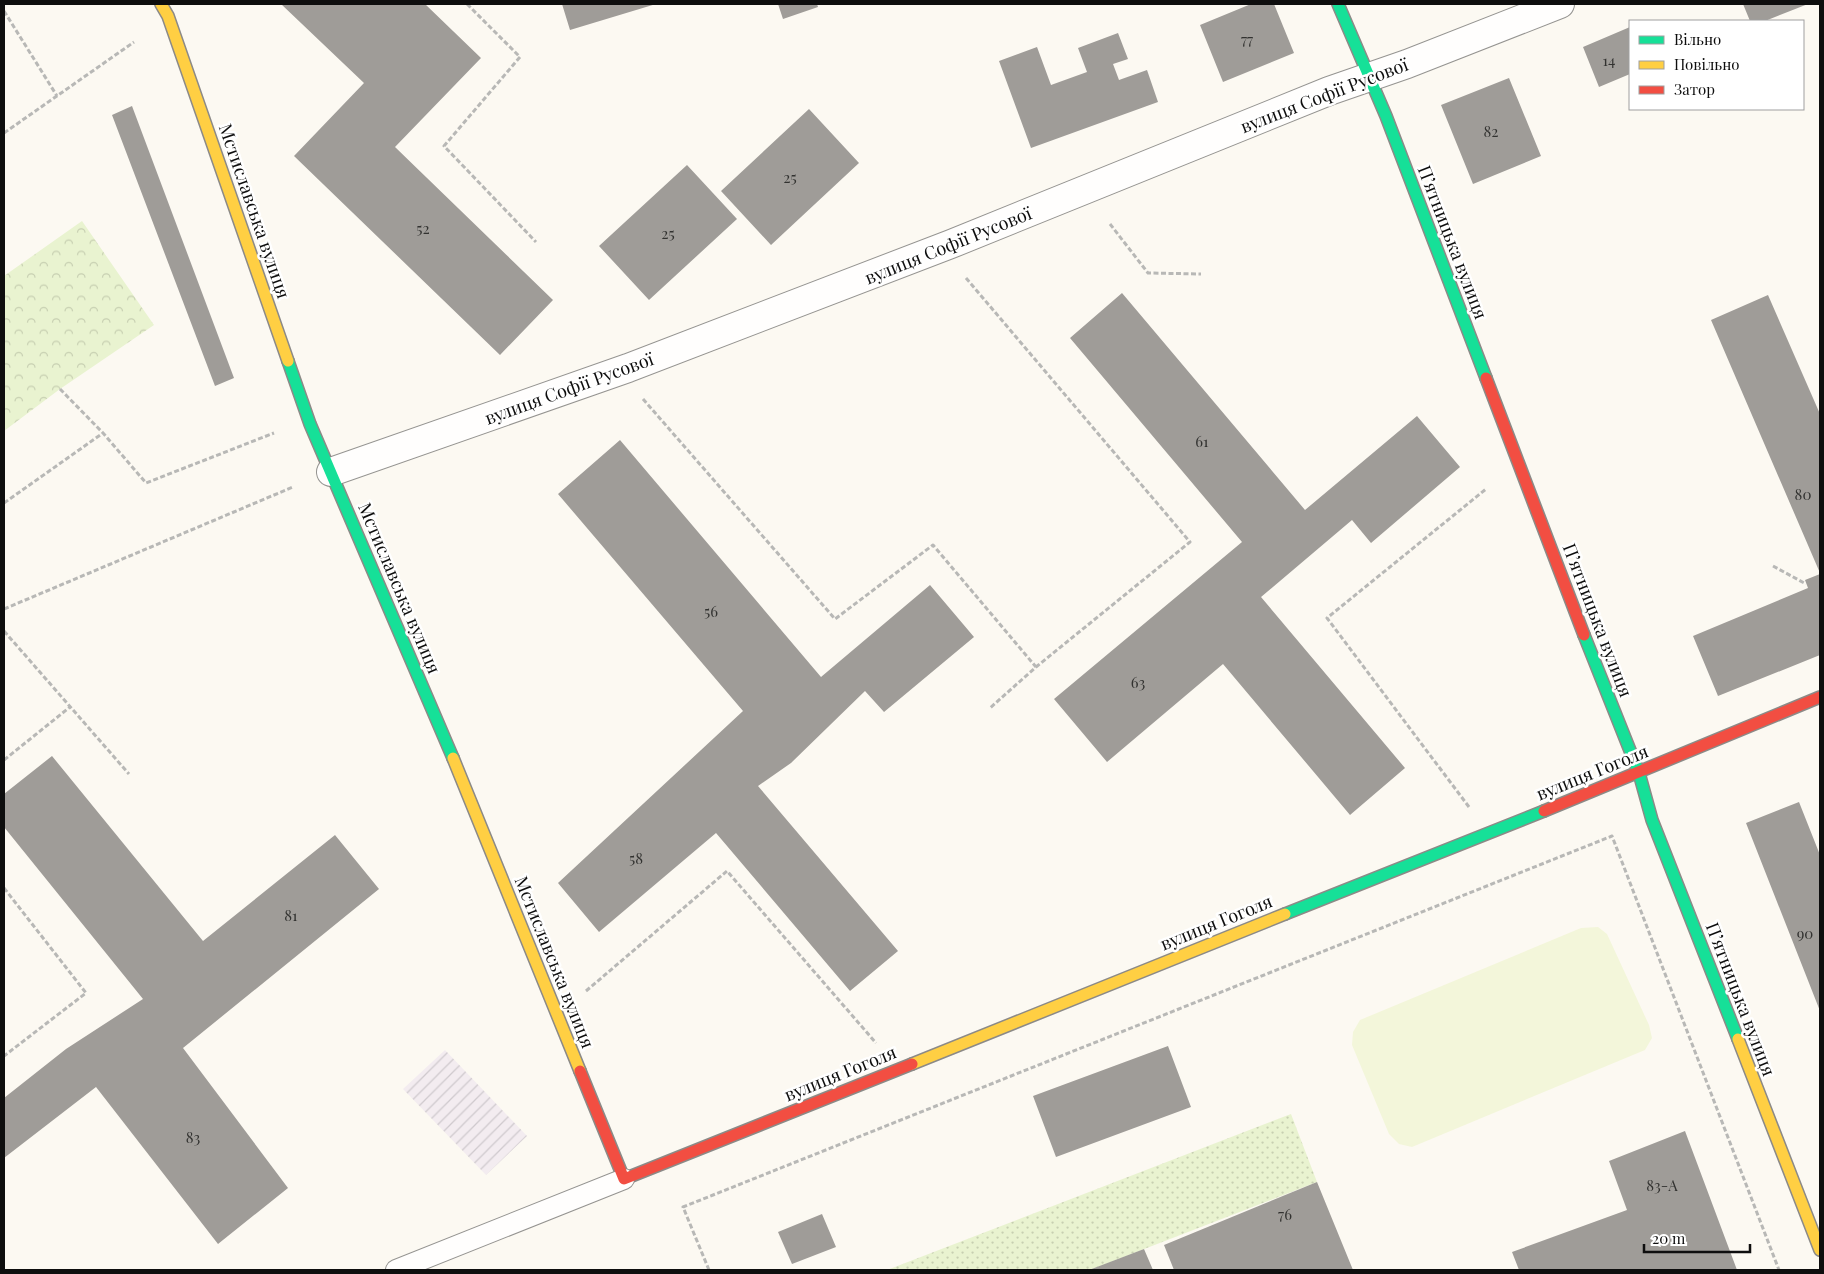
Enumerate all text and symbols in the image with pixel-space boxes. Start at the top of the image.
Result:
legend [1629,20,1804,110]
house number: 77 [1241,29,1253,49]
text: Вільно [1674,29,1721,49]
house number: 14 [1603,50,1615,70]
street label: вулиця Софії Русової [1237,52,1412,138]
text: Повільно [1674,54,1740,74]
text: Затор [1674,79,1715,99]
street label: Мстиславська вулиця [214,120,296,302]
house number: 82 [1484,121,1499,141]
street label: Пʼятницька вулиця [1413,162,1493,323]
house number: 25 [783,167,797,187]
street label: вулиця Софії Русової [861,200,1036,289]
house number: 52 [416,218,430,238]
house number: 25 [661,223,675,243]
street label: вулиця Софії Русової [481,346,657,430]
house number: 61 [1195,431,1209,451]
house number: 80 [1795,484,1811,504]
street label: Мстиславська вулиця [353,499,447,677]
street label: Пʼятницька вулиця [1558,540,1638,701]
house number: 56 [704,601,718,621]
house number: 63 [1131,672,1145,692]
street label: вулиця Гоголя [1532,739,1652,805]
house number: 58 [629,848,643,868]
street label: Мстиславська вулиця [510,872,601,1052]
street label: вулиця Гоголя [1156,889,1276,955]
house number: 81 [284,905,298,925]
street label: Пʼятницька вулиця [1701,919,1781,1080]
house number: 90 [1797,923,1813,943]
street label: вулиця Гоголя [780,1040,900,1106]
house number: 83 [186,1127,200,1147]
house number: 83-А [1646,1175,1678,1195]
house number: 76 [1278,1204,1292,1224]
scale bar [1644,1222,1750,1254]
text: 20 m [1652,1228,1686,1248]

